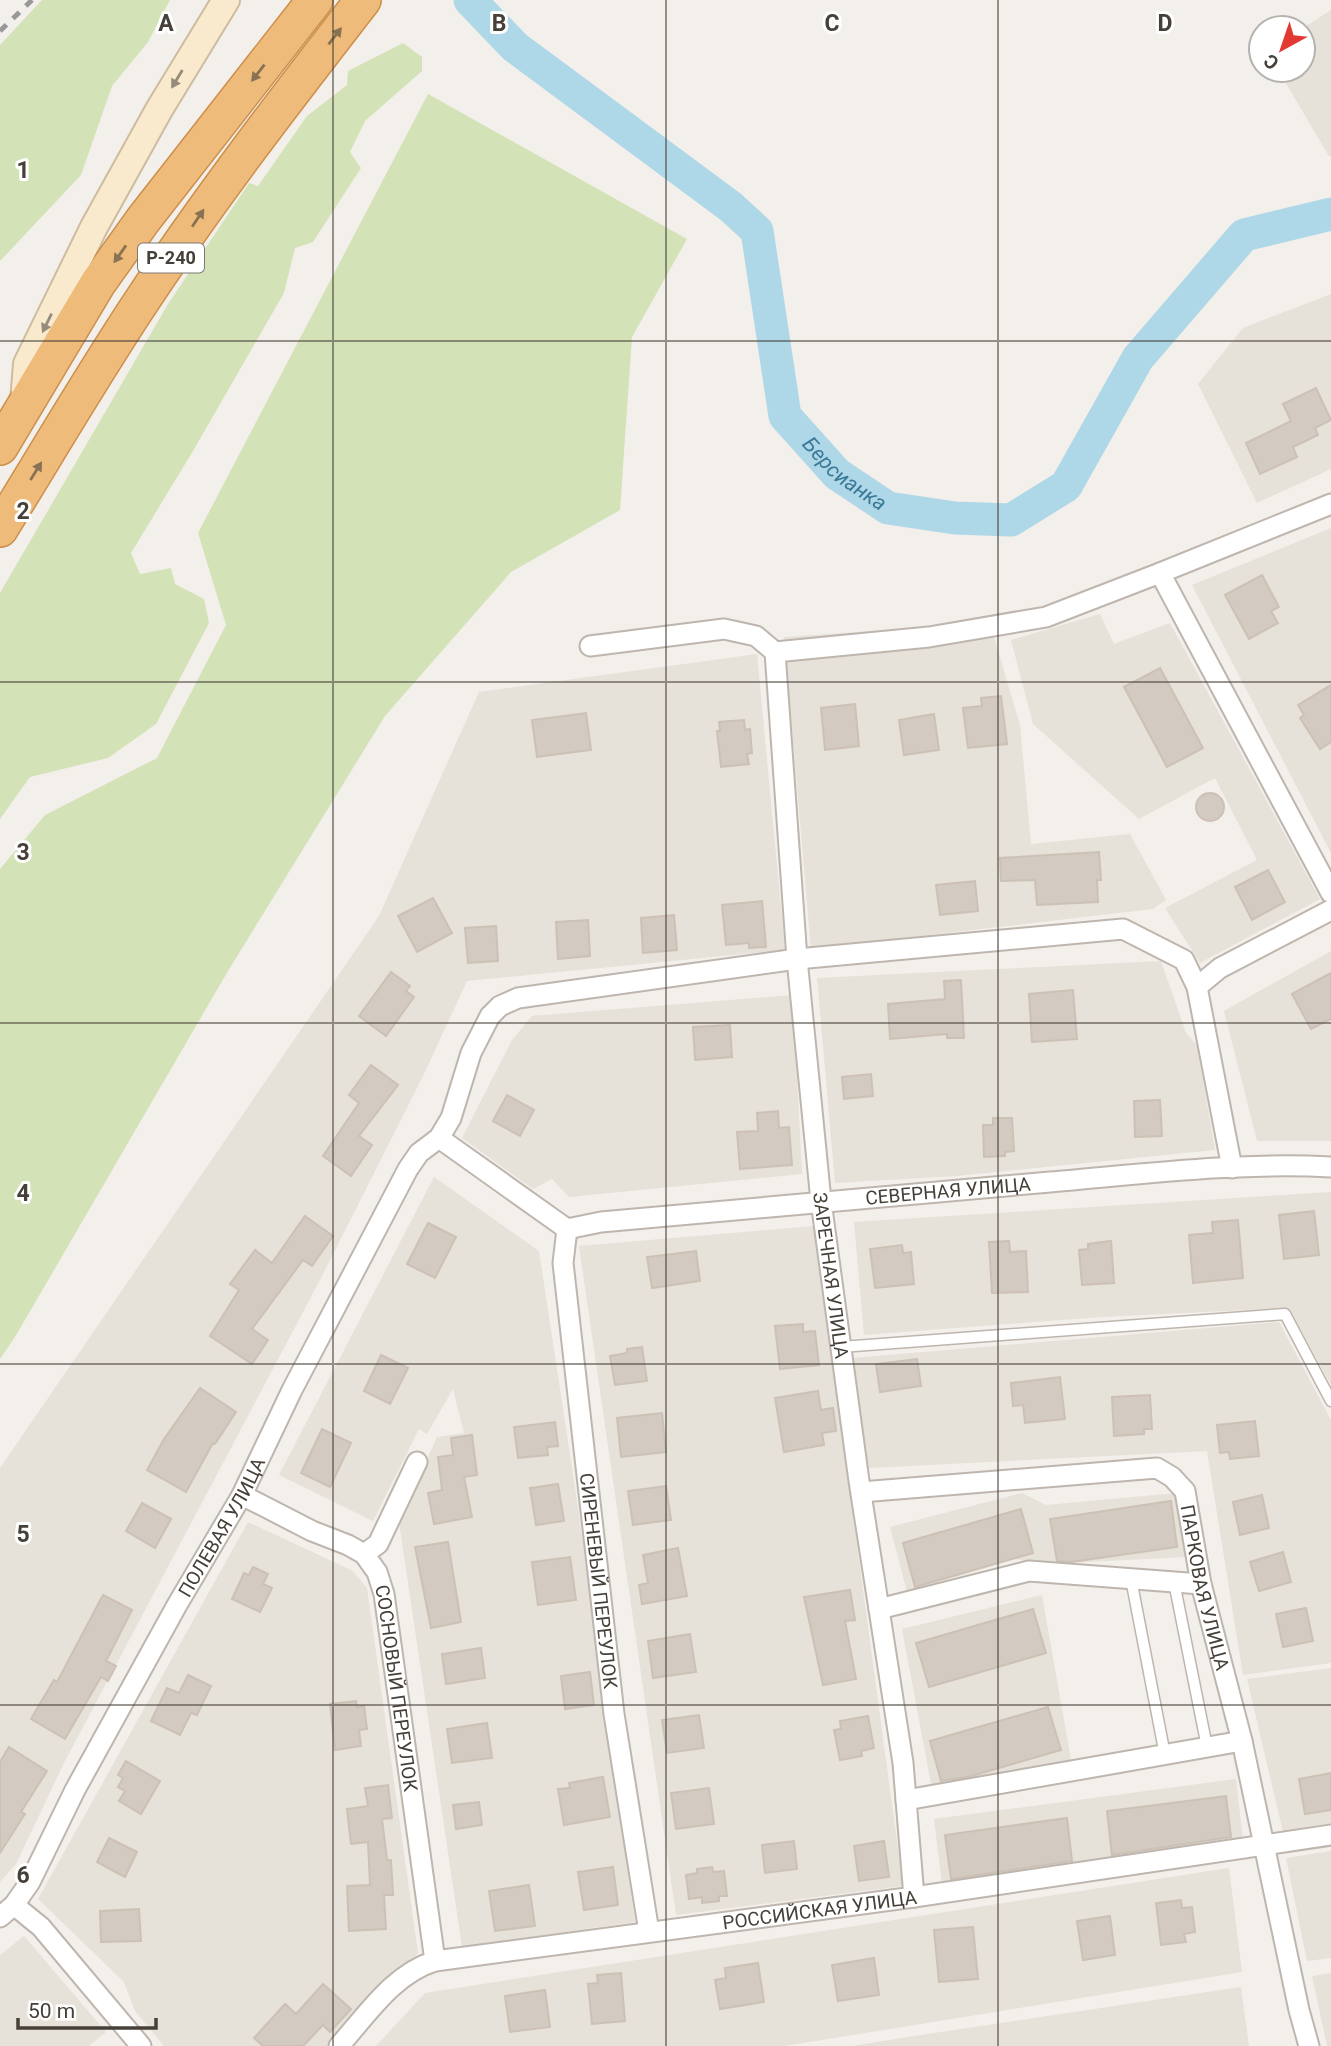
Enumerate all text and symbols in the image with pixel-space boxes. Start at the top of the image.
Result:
text: A [158,10,174,37]
text: B [492,10,506,37]
text: C [824,10,840,37]
text: D [1158,10,1172,37]
north arrow [1247,14,1317,84]
one-way arrow [327,27,341,45]
text: С [1259,49,1284,74]
one-way arrow [250,63,265,81]
one-way arrow [171,70,184,89]
text: 1 [16,157,30,184]
one-way arrow [191,209,205,227]
road number: Р-240 [138,244,204,272]
one-way arrow [113,245,127,263]
one-way arrow [41,313,52,333]
water label: Берсианка [798,432,891,516]
one-way arrow [29,462,42,481]
text: 2 [16,498,30,525]
text: 3 [16,839,30,866]
street label: СЕВЕРНАЯ УЛИЦА [864,1173,1032,1210]
text: 4 [16,1180,30,1207]
street label: ЗАРЕЧНАЯ УЛИЦА [808,1191,853,1361]
street label: ПОЛЕВАЯ УЛИЦА [173,1453,270,1601]
street label: СИРЕНЕВЫЙ ПЕРЕУЛОК [575,1472,622,1691]
street label: ПАРКОВАЯ УЛИЦА [1176,1503,1234,1673]
text: 5 [16,1521,30,1548]
street label: СОСНОВЫЙ ПЕРЕУЛОК [370,1582,422,1794]
text: 6 [16,1862,30,1889]
street label: РОССИЙСКАЯ УЛИЦА [721,1886,919,1934]
scale bar [18,1986,156,2030]
text: 50 m [28,1999,75,2023]

